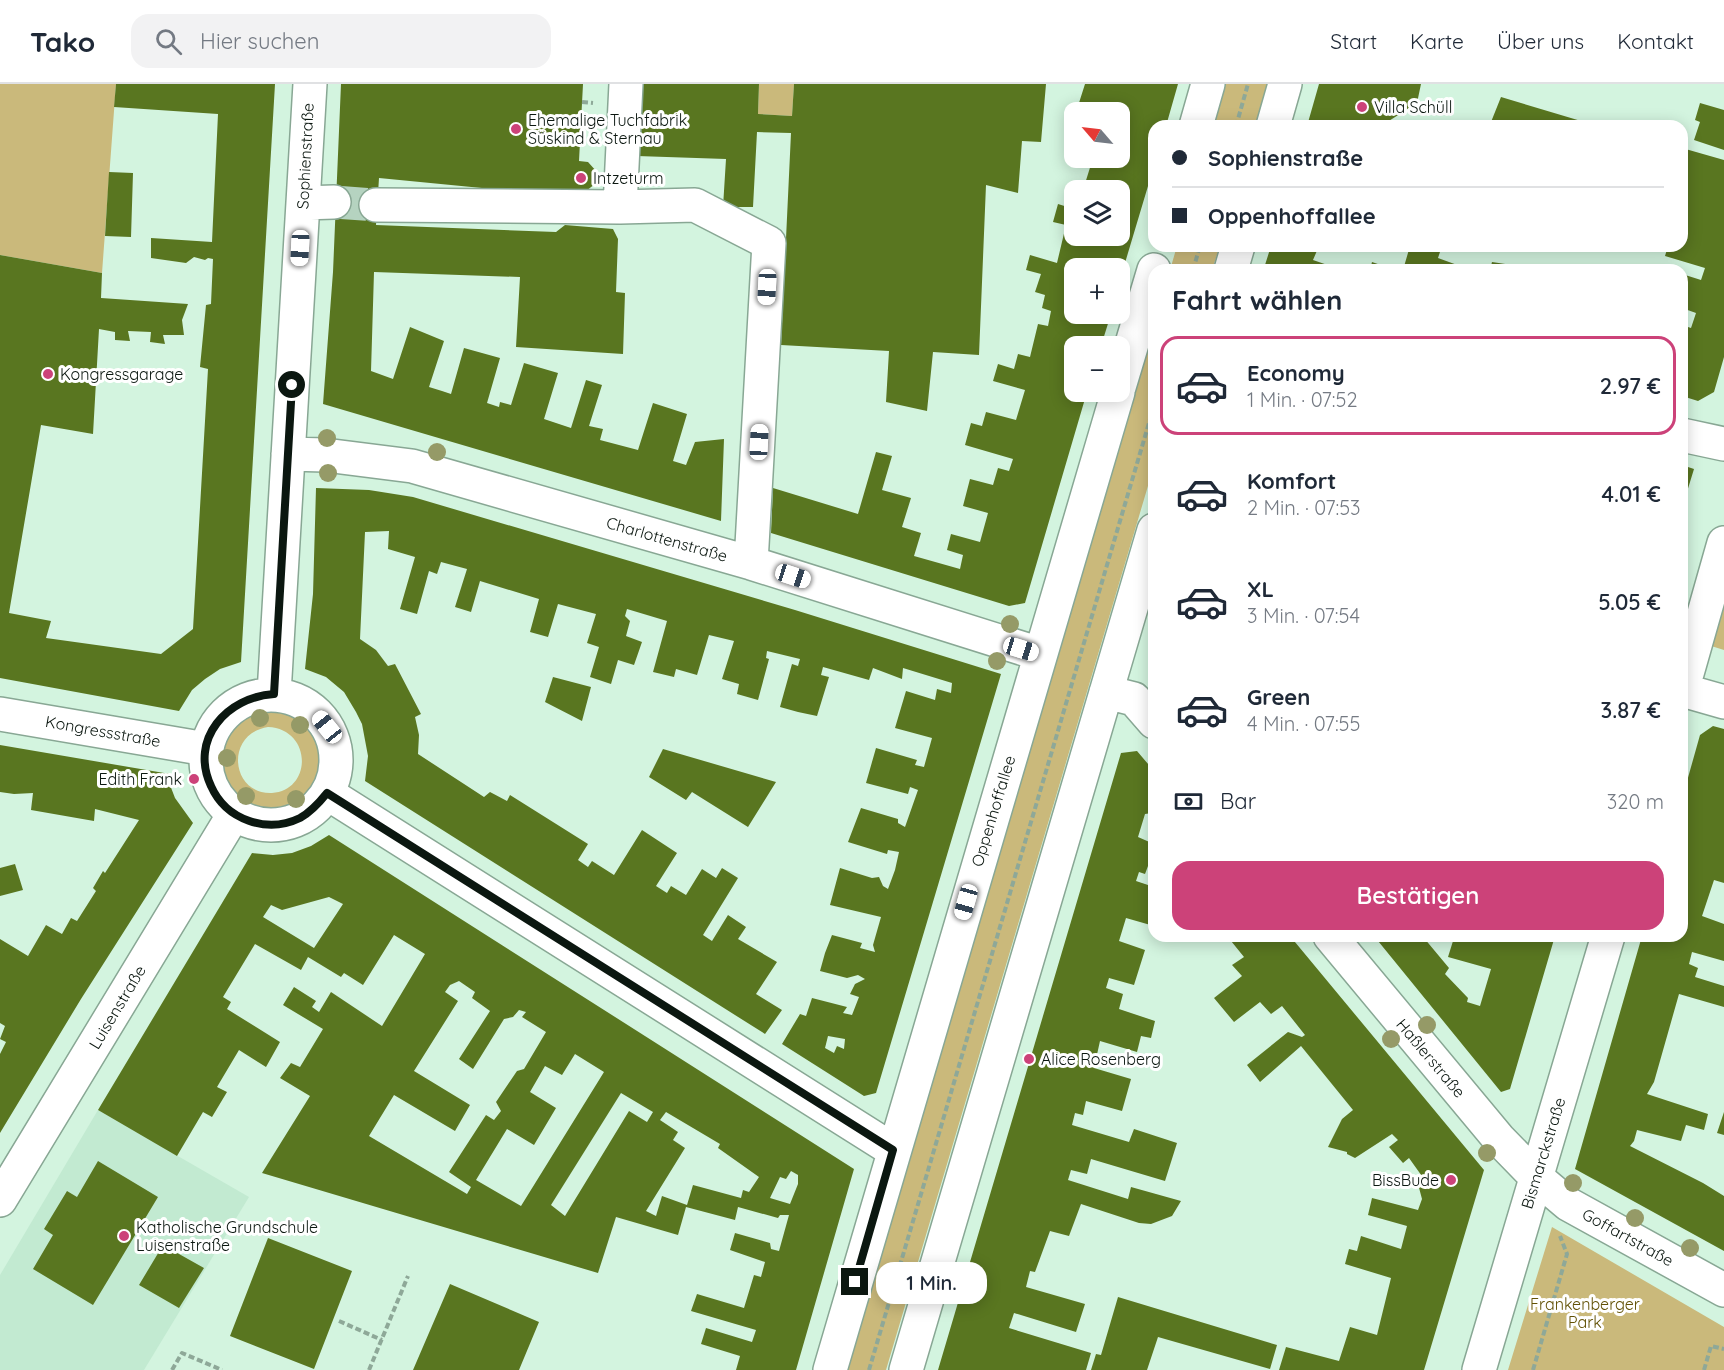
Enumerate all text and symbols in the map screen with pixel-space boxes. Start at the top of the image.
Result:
search box [131,14,551,68]
text: Tako [30,24,95,59]
icon: search [152,25,185,58]
text: Hier suchen [200,27,319,55]
text: Start [1330,28,1377,54]
text: Karte [1410,28,1464,54]
text: Über uns [1497,28,1584,54]
text: Kontakt [1617,28,1694,54]
place label: Villa Schüll [1374,97,1452,117]
marker: Villa Schüll [1355,100,1369,114]
street label: Sophienstraße [292,102,318,210]
north arrow [1064,102,1130,168]
map controls [1064,102,1130,402]
place label: Ehemalige Tuchfabrik Süskind & Sternau [528,110,687,148]
marker: Ehemalige Tuchfabrik Süskind & Sternau [509,122,523,136]
text: Sophienstraße [1208,144,1363,172]
place label: Intzeturm [593,168,664,188]
marker: Intzeturm [574,171,588,185]
button: layers [1064,180,1130,246]
text: Oppenhoffallee [1208,202,1376,230]
car [290,230,310,266]
button: + [1064,258,1130,324]
car [757,269,777,305]
text: Fahrt wählen [1172,283,1342,317]
button: − [1064,336,1130,402]
icon: car [1175,359,1229,413]
text: Economy [1247,359,1345,387]
place label: Kongressgarage [60,364,183,384]
marker: Kongressgarage [41,367,55,381]
route start [278,371,305,398]
text: 2.97 € [1600,372,1661,400]
text: 1 Min. · 07:52 [1247,387,1357,412]
car [749,424,769,460]
icon: car [1175,467,1229,521]
text: Komfort [1247,467,1336,495]
text: 4.01 € [1601,480,1661,508]
text: 2 Min. · 07:53 [1247,495,1361,520]
street label: Charlottenstraße [604,512,730,566]
car [773,562,813,590]
icon: car [1175,575,1229,629]
text: XL [1247,575,1274,603]
text: 5.05 € [1598,588,1661,616]
text: 3 Min. · 07:54 [1247,603,1360,628]
car [1001,635,1041,663]
icon: car [1175,683,1229,737]
text: Green [1247,683,1310,711]
text: 3.87 € [1600,696,1661,724]
car [309,707,345,747]
street label: Kongressstraße [44,711,162,751]
text: 4 Min. · 07:55 [1247,711,1360,736]
street label: Oppenhoffallee [967,753,1019,869]
place label: Edith Frank [99,769,182,789]
marker: Edith Frank [187,772,201,786]
icon: cash [1172,785,1205,818]
text: Bar [1220,787,1256,815]
text: 320 m [1607,789,1664,814]
button: Bestätigen [1172,861,1664,930]
car [952,882,980,922]
street label: Luisenstraße [84,961,150,1053]
street label: Haßlerstraße [1392,1014,1470,1102]
place label: Alice Rosenberg [1041,1049,1161,1069]
marker: Alice Rosenberg [1022,1052,1036,1066]
street label: Bismarckstraße [1517,1095,1569,1211]
place label: BissBude [1372,1170,1439,1190]
marker: BissBude [1444,1173,1458,1187]
street label: Goffartstraße [1579,1204,1677,1270]
place label: Katholische Grundschule Luisenstraße [136,1217,318,1255]
marker: Katholische Grundschule Luisenstraße [117,1229,131,1243]
callout: 1 Min. [876,1261,987,1303]
route end [841,1268,868,1295]
text: 1 Min. [906,1270,957,1295]
park label: Frankenberger Park [1530,1294,1640,1332]

